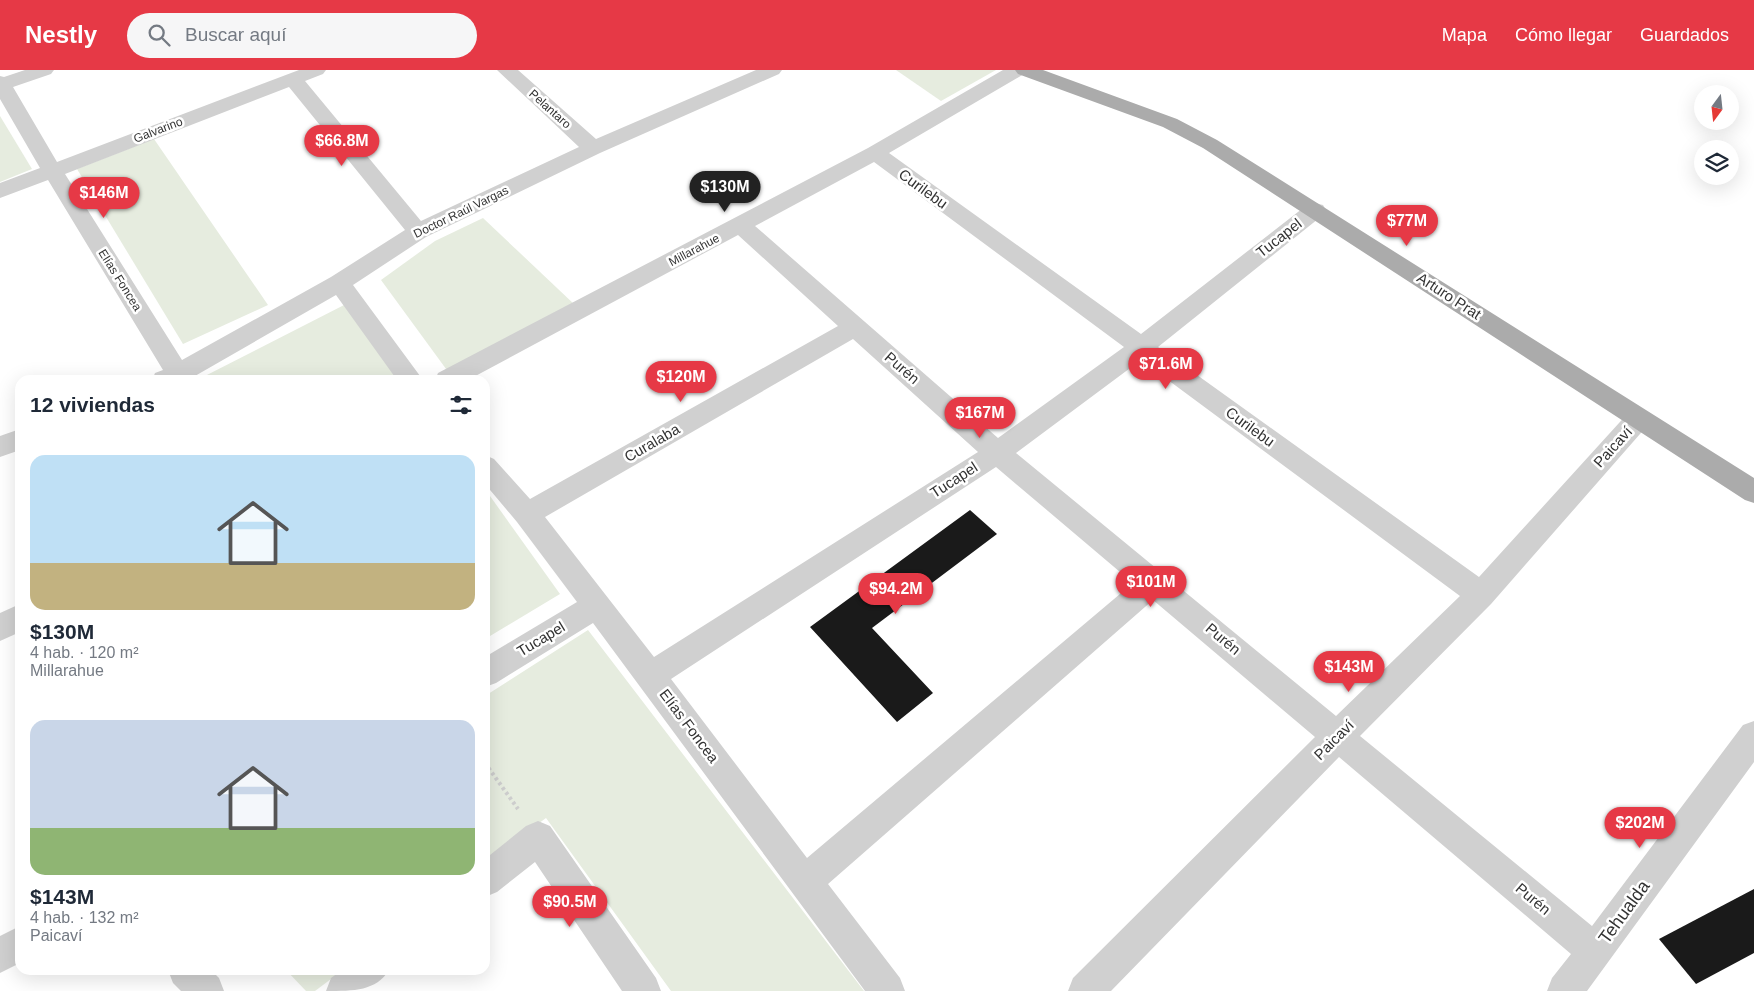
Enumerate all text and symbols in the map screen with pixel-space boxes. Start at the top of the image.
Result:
search box [127,13,477,58]
text: Nestly [25,21,97,48]
icon: search [145,21,173,49]
text: Buscar aquí [185,24,286,45]
text: Mapa [1442,25,1487,45]
text: Cómo llegar [1515,25,1612,45]
text: Guardados [1640,25,1729,45]
north arrow [1694,85,1739,130]
map controls [1694,85,1739,185]
street label: Pelantaro [526,87,574,132]
street label: Galvarino [132,114,185,146]
pin: $66.8M [301,124,383,167]
text: $66.8M [315,132,369,149]
button: layers [1694,140,1739,185]
street label: Curilebu [896,165,951,212]
pin: $130M [690,170,760,213]
pin: $146M [69,176,139,219]
text: $130M [701,178,749,195]
street label: Doctor Raúl Vargas [411,183,511,241]
text: $146M [80,184,128,201]
pin: $77M [1377,204,1437,247]
text: $77M [1387,212,1427,229]
street label: Tucapel [1253,215,1305,261]
street label: Millarahue [666,231,722,269]
street label: Elías Foncea [96,247,145,314]
street label: Arturo Prat [1414,269,1485,323]
street label: Purén [882,348,923,387]
pin: $71.6M [1125,348,1207,390]
text: $71.6M [1139,355,1193,372]
pin: $120M [646,360,716,403]
text: $120M [657,368,705,385]
icon: filters [447,391,475,419]
text: 12 viviendas [30,393,155,416]
pin: $167M [945,396,1015,439]
street label: Curilebu [1223,403,1278,450]
text: $167M [956,404,1004,421]
street label: Curalaba [621,420,683,465]
street label: Paicaví [1590,422,1636,471]
street label: Tucapel [927,458,981,501]
icon: home [208,488,298,578]
pin: $101M [1116,566,1186,608]
pin: $94.2M [855,572,937,615]
text: $101M [1127,573,1175,590]
text: $94.2M [869,580,923,597]
street label: Tucapel [514,618,568,659]
street label: Purén [1203,619,1244,658]
text: $130M [30,620,94,643]
text: 4 hab. · 120 m² [30,644,139,661]
pin: $143M [1314,650,1384,693]
text: $143M [1325,658,1373,675]
text: Millarahue [30,662,104,679]
street label: Elías Foncea [656,686,723,766]
street label: Paicaví [1310,716,1358,763]
icon: home [208,753,298,843]
pin: $202M [1605,806,1675,849]
text: $202M [1616,814,1664,831]
street label: Tehualda [1594,876,1654,947]
street label: Purén [1513,879,1554,918]
text: $143M [30,885,94,908]
pin: $90.5M [529,886,611,928]
text: $90.5M [543,893,597,910]
text: 4 hab. · 132 m² [30,909,139,926]
text: Paicaví [30,927,82,944]

